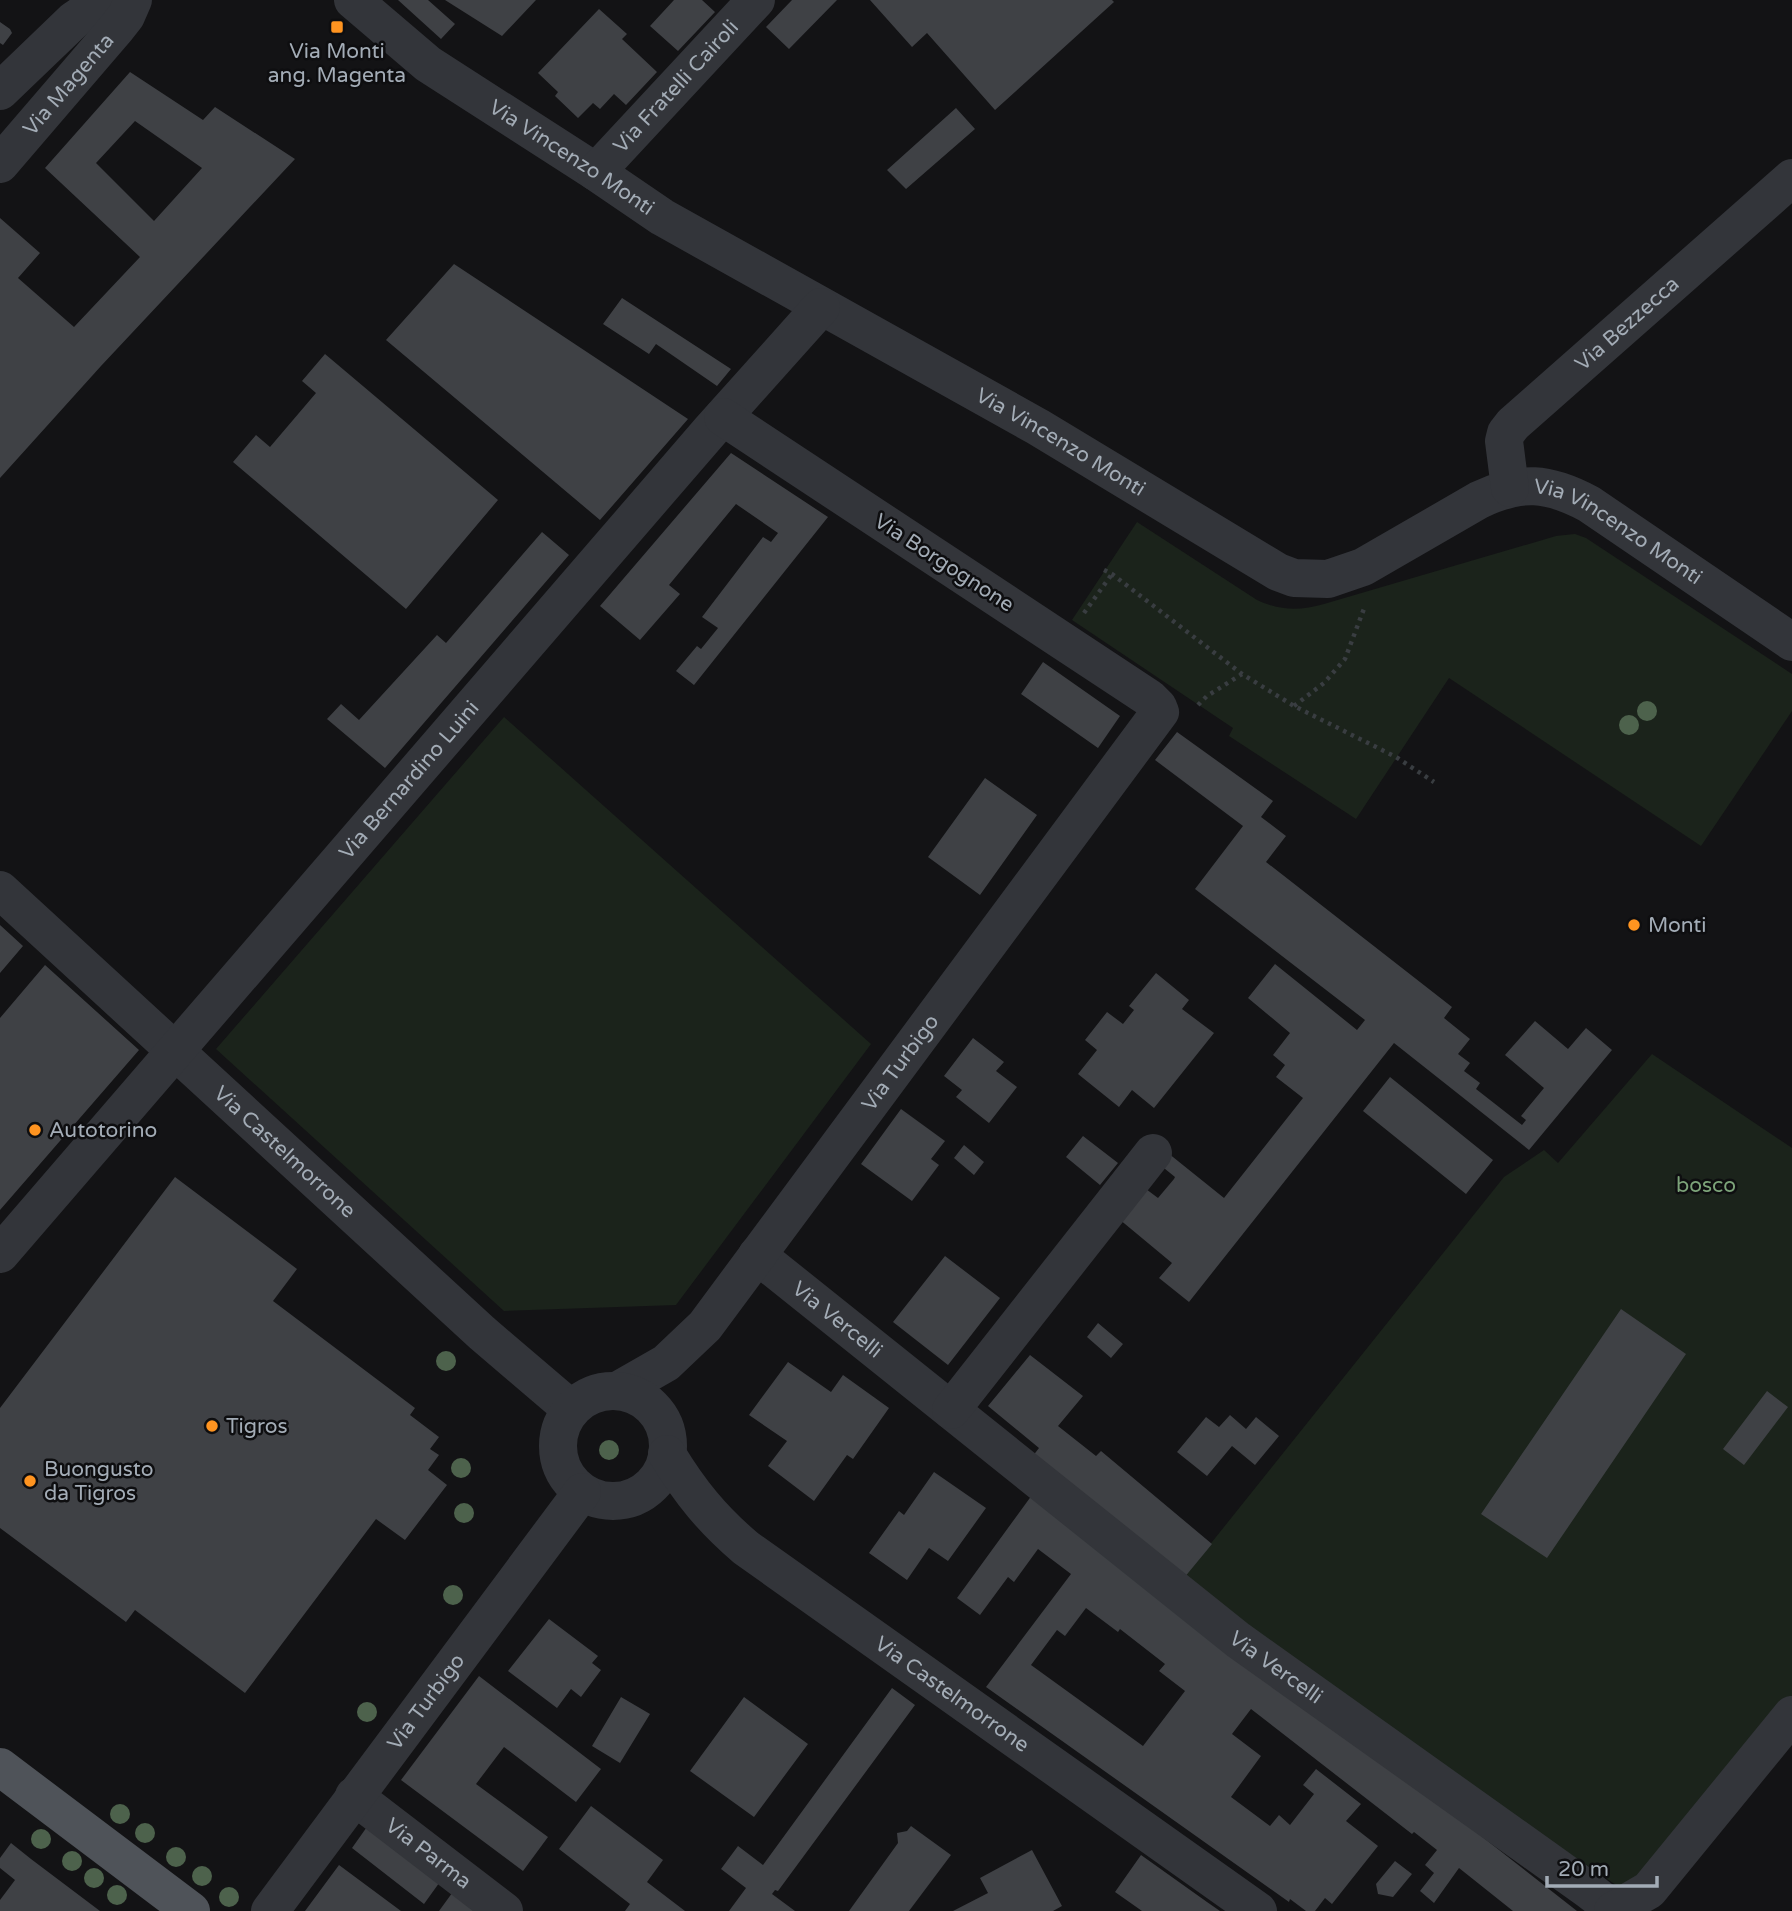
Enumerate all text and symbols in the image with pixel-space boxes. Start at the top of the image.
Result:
street label: Via Fratelli Cairoli [608,15,744,158]
marker: Via Monti ang. Magenta [329,19,345,35]
street label: Via Magenta [18,28,119,140]
place label: Via Monti ang. Magenta [268,39,406,88]
street label: Via Vincenzo Monti [484,94,659,221]
street label: Via Bezzecca [1570,271,1684,376]
street label: Via Vincenzo Monti [972,382,1150,501]
street label: Via Vincenzo Monti [1533,474,1707,590]
street label: Via Borgognone [870,509,1019,617]
street label: Via Bernardino Luini [334,696,484,864]
place label: Monti [1648,913,1707,938]
marker: Monti [1626,917,1642,933]
street label: Via Turbigo [856,1009,944,1116]
street label: Via Castelmorrone [209,1081,361,1223]
place label: Autotorino [49,1118,157,1143]
marker: Autotorino [27,1122,43,1138]
park label: bosco [1676,1173,1736,1198]
street label: Via Vercelli [787,1276,888,1363]
place label: Tigros [226,1414,288,1439]
marker: Tigros [204,1418,220,1434]
place label: Buongusto da Tigros [44,1457,153,1506]
marker: Buongusto da Tigros [22,1473,38,1489]
street label: Via Vercelli [1224,1626,1328,1709]
street label: Via Castelmorrone [870,1631,1034,1757]
street label: Via Turbigo [382,1649,470,1755]
street label: Via Parma [381,1812,476,1894]
scale bar [1547,1844,1657,1888]
text: 20 m [1558,1857,1609,1882]

